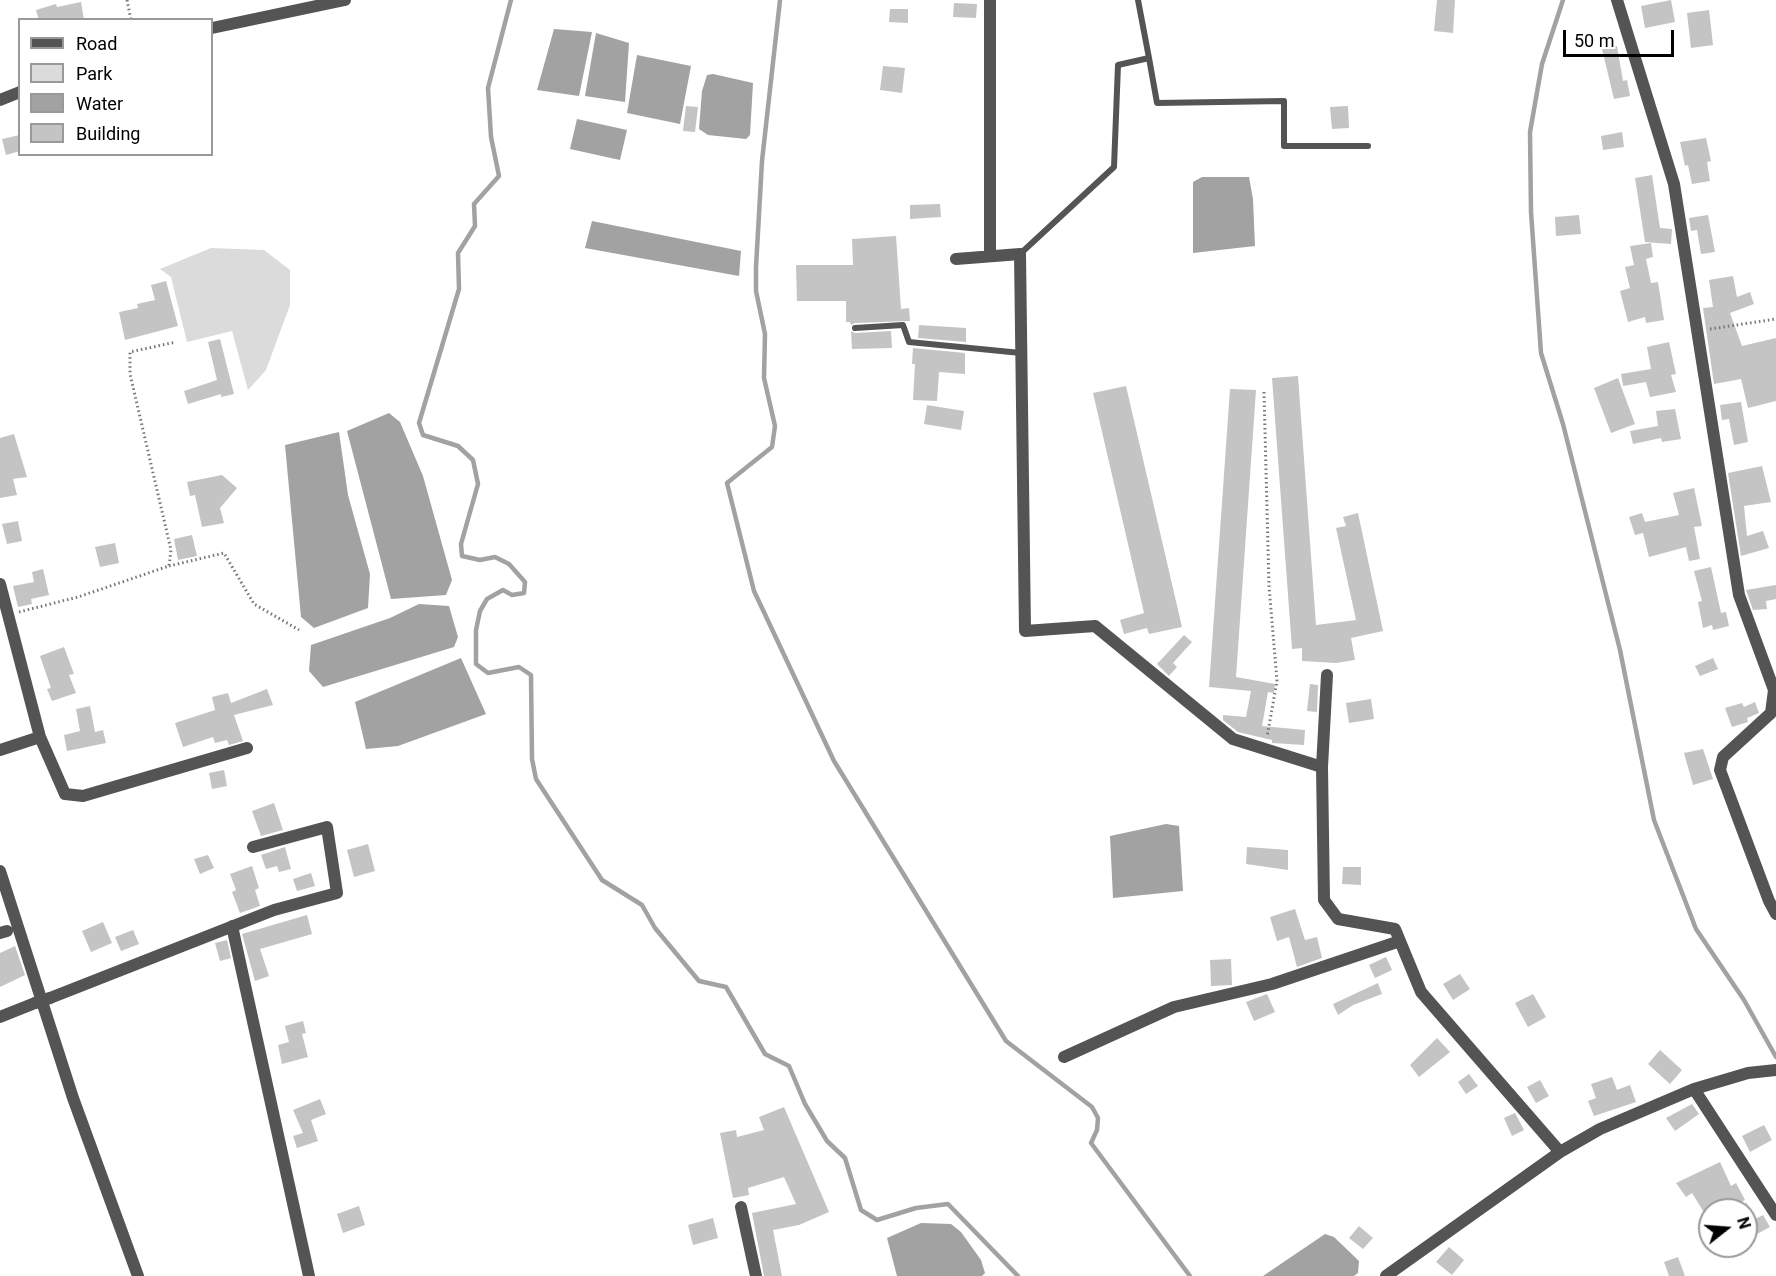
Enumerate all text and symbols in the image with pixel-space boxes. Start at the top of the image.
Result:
legend [18,18,213,156]
scale bar [1566,18,1677,56]
text: 50 m [1574,30,1614,51]
text: Road [76,33,117,54]
text: Park [76,63,112,84]
text: Water [76,93,123,114]
text: Building [76,123,140,144]
north arrow [1698,1198,1758,1258]
text: N [1733,1215,1755,1231]

